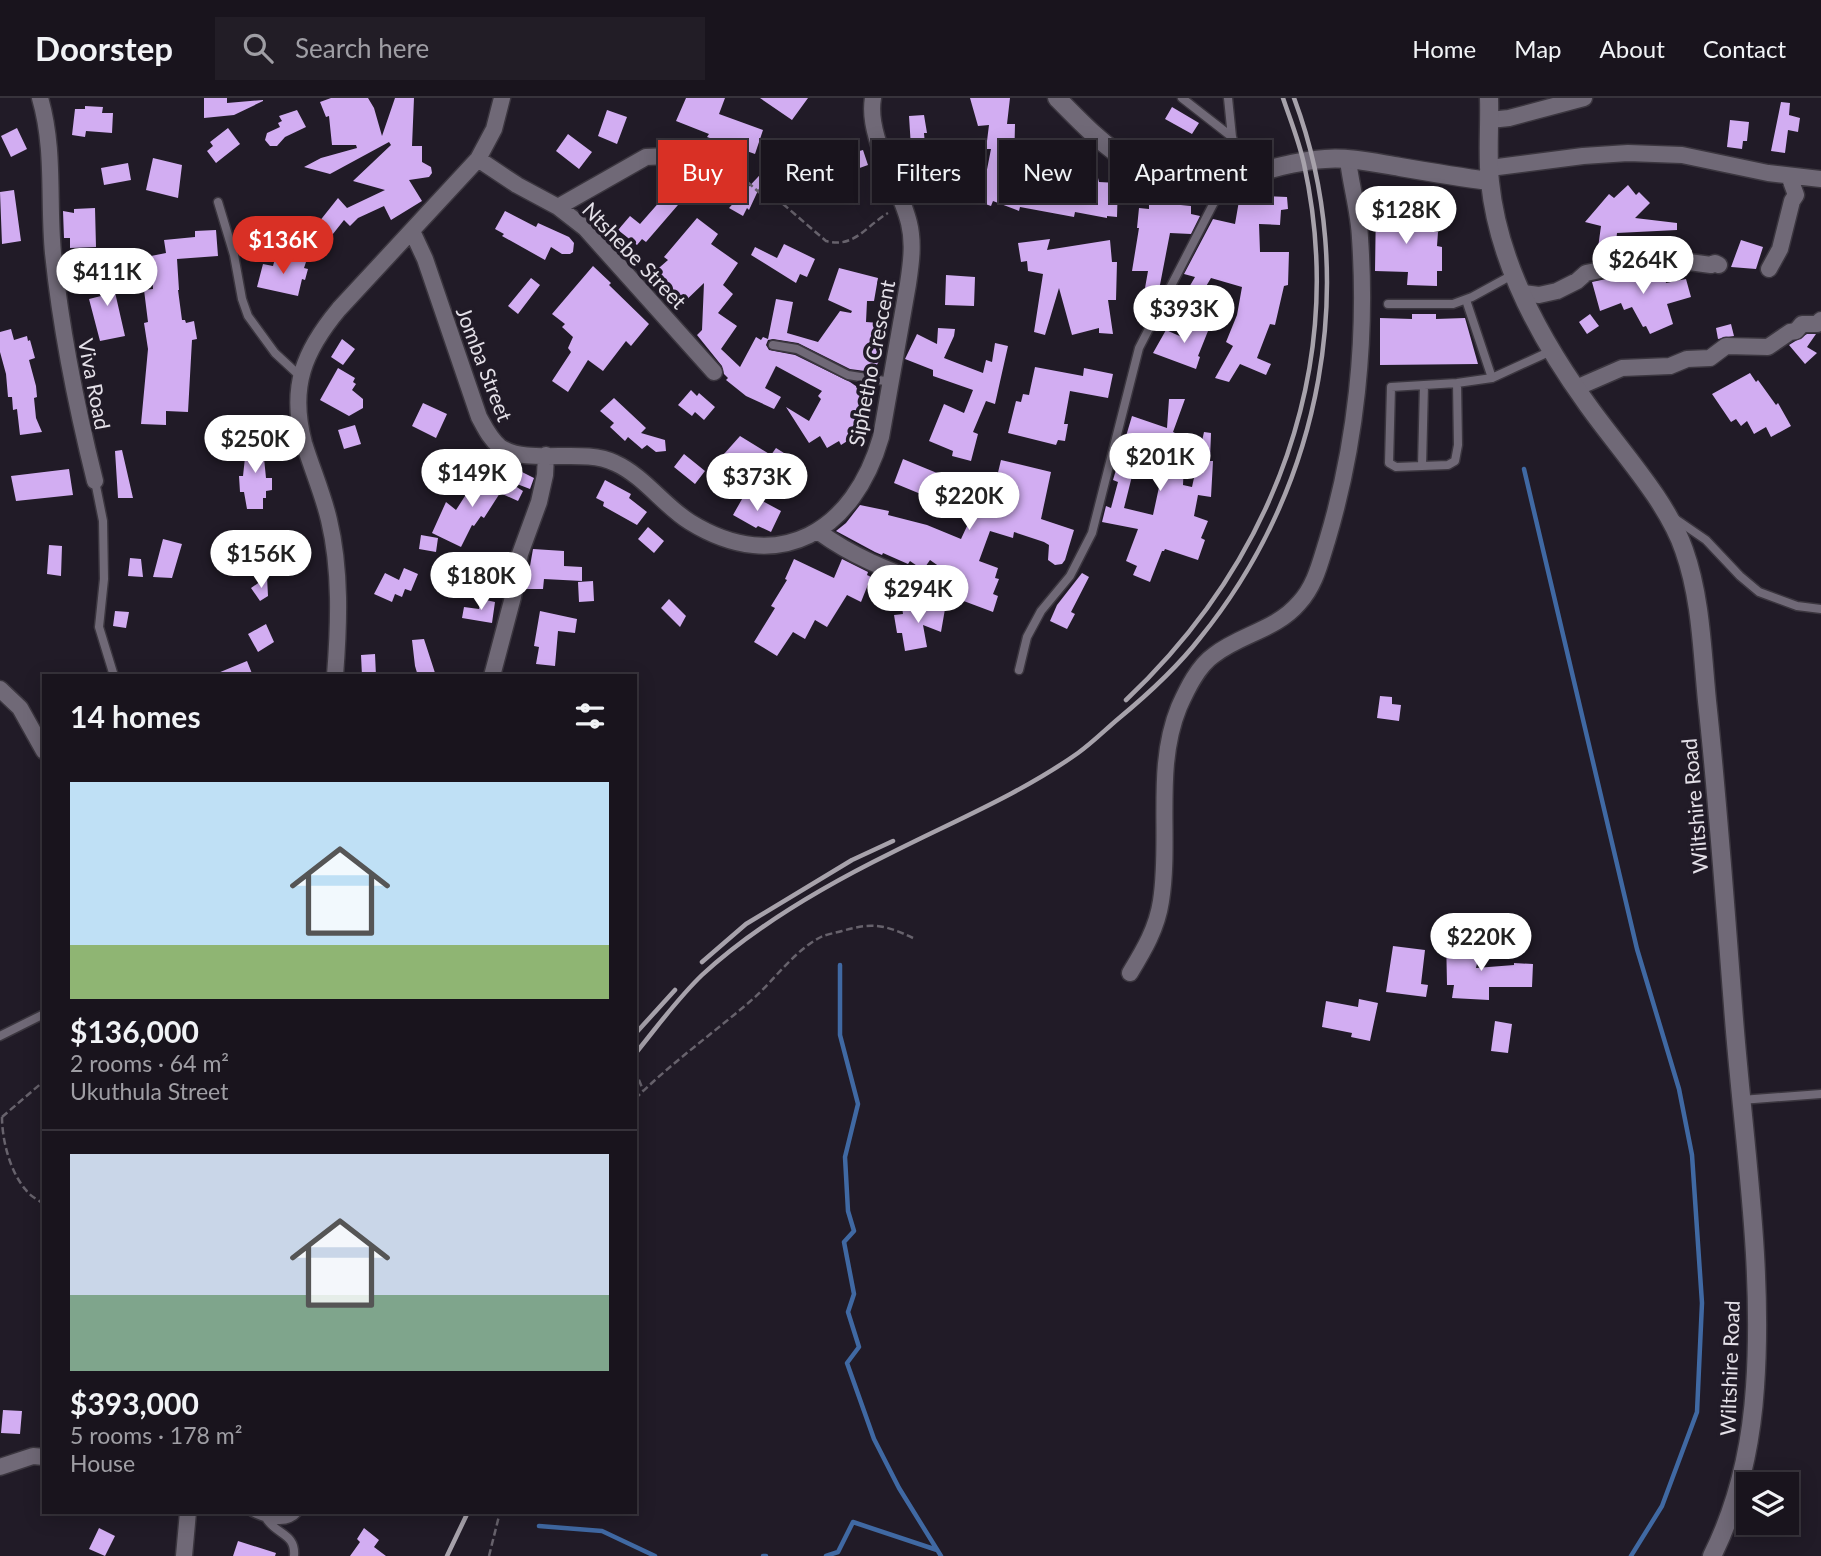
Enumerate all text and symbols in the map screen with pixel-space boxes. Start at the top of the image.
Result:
search box [215,17,705,80]
text: Doorstep [35,28,173,68]
icon: search [239,29,277,67]
text: Search here [295,32,429,64]
text: Home [1412,34,1476,63]
text: Map [1514,34,1562,63]
text: About [1600,34,1665,63]
text: Contact [1703,34,1786,63]
chip: Buy [658,140,747,203]
chip: Rent [761,140,858,203]
chip: Filters [872,140,985,203]
chip: New [999,140,1096,203]
chip: Apartment [1110,140,1272,203]
pin: $128K [1357,186,1455,246]
text: $128K [1371,195,1441,223]
street label: Ntshebe Street [578,196,692,314]
pin: $136K [234,216,332,276]
text: $136K [248,225,318,253]
pin: $264K [1594,236,1692,296]
text: $264K [1608,245,1678,273]
pin: $411K [58,248,156,308]
text: $411K [72,257,142,285]
street label: Siphetho Crescent [843,277,899,448]
pin: $393K [1135,286,1233,345]
text: $393K [1149,294,1219,322]
street label: Jomba Street [452,303,518,425]
street label: Viva Road [74,336,116,432]
pin: $250K [206,416,304,475]
text: $250K [220,424,290,452]
pin: $201K [1111,434,1209,493]
text: $201K [1125,442,1195,470]
pin: $149K [423,450,521,509]
pin: $373K [708,454,806,513]
text: $149K [437,458,507,486]
text: $373K [722,462,792,490]
pin: $220K [920,472,1018,532]
text: $220K [934,481,1004,509]
pin: $156K [212,531,310,590]
text: $156K [226,539,296,567]
pin: $180K [432,552,530,612]
text: $180K [446,561,516,589]
pin: $294K [869,566,967,625]
text: $294K [883,574,953,602]
icon: filters [571,697,609,735]
text: 14 homes [70,698,201,734]
street label: Wiltshire Road [1676,738,1712,874]
icon: home [277,828,403,954]
pin: $220K [1432,914,1530,973]
text: $220K [1446,922,1516,950]
text: $136,000 [70,1013,199,1049]
text: 2 rooms · 64 m² [70,1049,229,1077]
text: Ukuthula Street [70,1077,228,1105]
icon: home [277,1200,403,1326]
street label: Wiltshire Road [1714,1300,1744,1436]
text: $393,000 [70,1385,199,1421]
text: 5 rooms · 178 m² [70,1421,242,1449]
text: House [70,1449,135,1477]
map controls [1736,1472,1799,1535]
button: layers [1736,1472,1799,1535]

